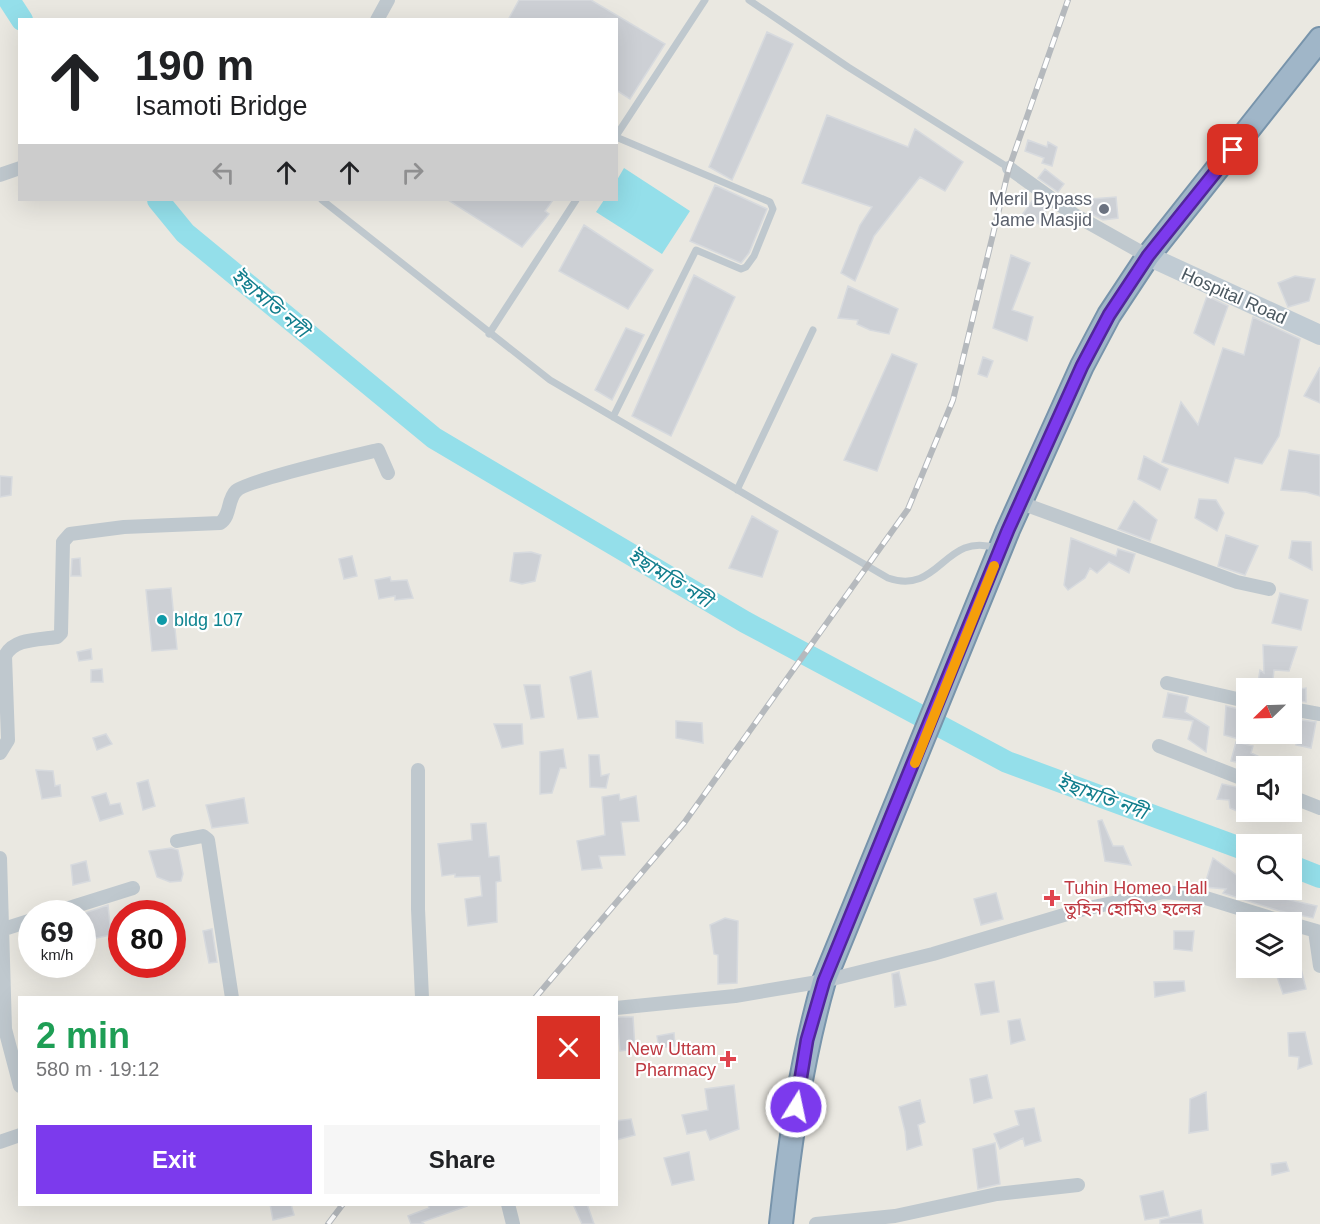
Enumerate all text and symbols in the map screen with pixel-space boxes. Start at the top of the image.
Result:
icon: ahead [36,42,114,120]
text: 190 m [135,42,254,89]
text: Isamoti Bridge [135,91,308,121]
pin [1207,124,1258,175]
icon: arrive [1216,133,1249,166]
icon: left [207,156,240,189]
icon: ahead [270,156,303,189]
icon: ahead [333,156,366,189]
icon: right [396,156,429,189]
place label: Meril Bypass Jame Masjid [989,189,1092,230]
marker: Meril Bypass Jame Masjid [1097,202,1111,216]
water label: ইছামতি নদী [227,264,316,344]
street label: Hospital Road [1178,264,1290,328]
water label: ইছামতি নদী [624,544,720,613]
place label: bldg 107 [174,610,243,630]
marker: bldg 107 [155,613,169,627]
north arrow [1236,678,1302,744]
map controls [1236,678,1302,978]
button: sound [1236,756,1302,822]
water label: ইছামতি নদী [1054,770,1154,825]
button: search [1236,834,1302,900]
place label: Tuhin Homeo Hall তুহিন হোমিও হলের [1063,878,1207,920]
marker: Tuhin Homeo Hall তুহিন হোমিও হলের [1045,891,1059,905]
speed limit sign: 80 [108,900,186,978]
button: layers [1236,912,1302,978]
text: 69 [40,915,74,948]
text: km/h [41,946,73,963]
text: 2 min [36,1015,130,1056]
button: close [537,1016,600,1079]
place label: New Uttam Pharmacy [627,1039,716,1080]
marker: New Uttam Pharmacy [721,1052,735,1066]
text: 580 m · 19:12 [36,1058,159,1080]
position arrow [764,1075,828,1139]
button: Exit [36,1125,312,1194]
button: Share [324,1125,600,1194]

